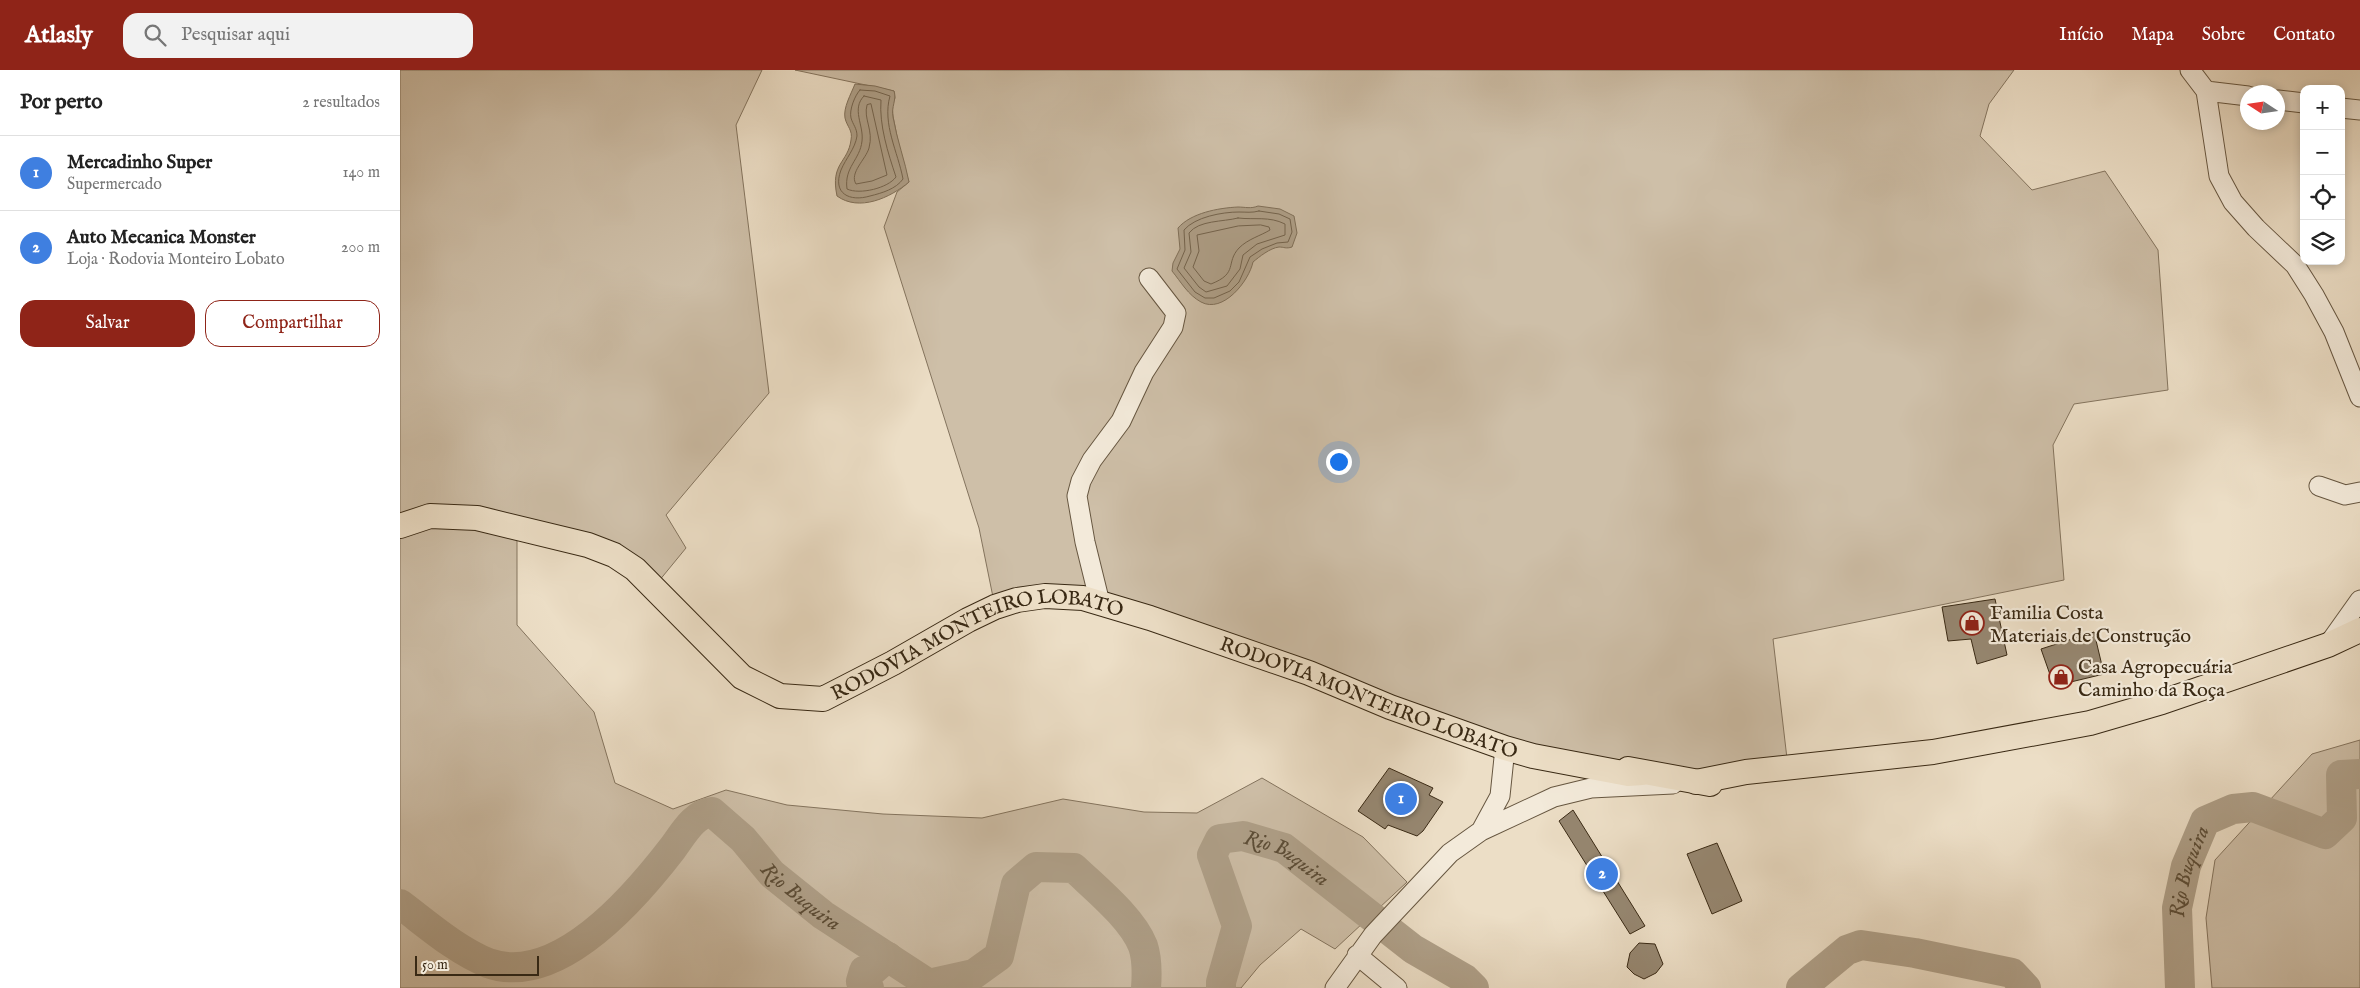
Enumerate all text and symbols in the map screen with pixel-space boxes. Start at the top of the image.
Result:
search box [123,13,473,58]
text: Atlasly [25,20,93,51]
icon: search [141,21,169,49]
text: Pesquisar aqui [181,23,290,47]
text: Início [2059,24,2104,47]
text: Mapa [2132,24,2174,47]
text: Sobre [2202,24,2245,47]
text: Contato [2273,24,2335,47]
north arrow [2240,85,2285,130]
map controls [2300,85,2345,265]
button: + [2300,85,2345,130]
text: Por perto [20,89,102,116]
text: 2 resultados [302,93,380,113]
button: − [2300,130,2345,175]
text: Mercadinho Super [67,151,212,175]
text: 1 [33,163,39,183]
text: 140 m [342,163,380,183]
text: Supermercado [67,175,162,195]
button: locate [2300,175,2345,220]
button: layers [2300,220,2345,265]
text: Auto Mecanica Monster [67,226,256,250]
text: 2 [32,238,40,258]
text: 200 m [341,238,380,258]
text: Loja · Rodovia Monteiro Lobato [67,250,285,270]
button: Salvar [20,300,195,347]
button: Compartilhar [205,300,380,347]
your location [1326,449,1352,475]
street label: RODOVIA MONTEIRO LOBATO [827,584,1126,707]
place label: Familia Costa Materiais de Construção [1990,601,2191,649]
shop icon: Familia Costa Materiais de Construção [1959,610,1985,636]
street label: RODOVIA MONTEIRO LOBATO [1216,632,1520,765]
place label: Casa Agropecuária Caminho da Roça [2078,655,2233,703]
shop icon: Casa Agropecuária Caminho da Roça [2048,664,2074,690]
pin: 1 [1385,780,1417,818]
water label: Rio Buquira [2165,822,2216,918]
water label: Rio Buquira [1240,825,1334,893]
pin: 2 [1586,855,1618,893]
water label: Rio Buquira [753,858,845,938]
scale bar [415,953,539,976]
text: 50 m [422,956,448,974]

